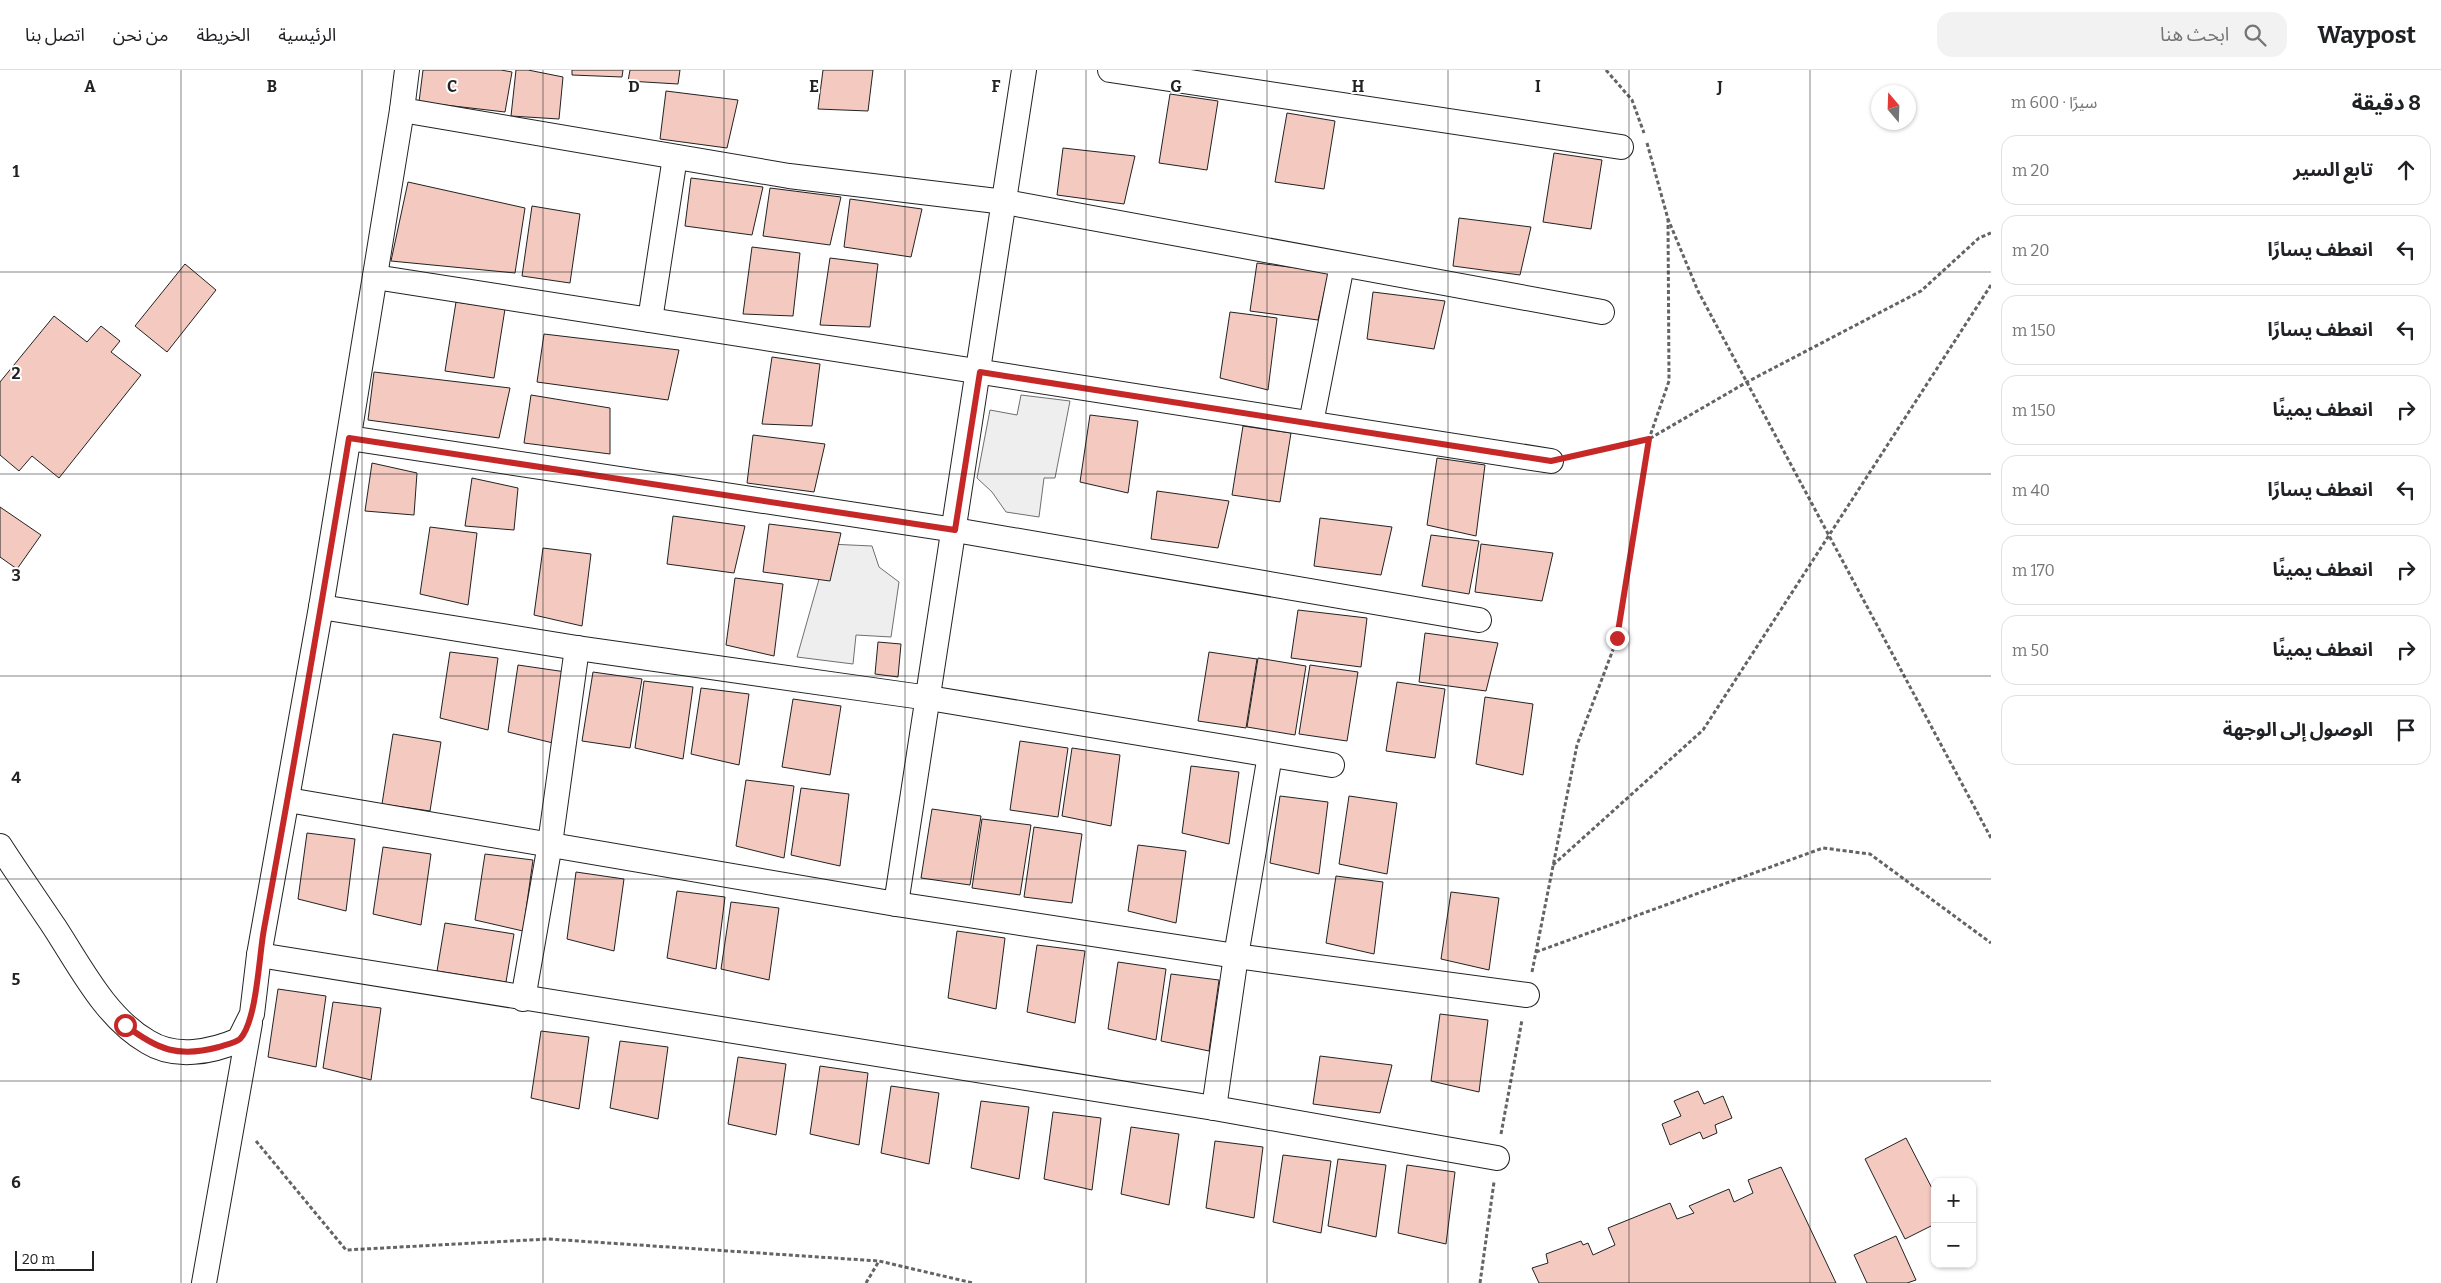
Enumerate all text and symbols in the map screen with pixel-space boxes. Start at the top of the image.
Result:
search box [1937,12,2287,57]
icon: search [2241,21,2269,49]
text: Waypost [2317,21,2416,49]
text: ابحث هنا [2160,23,2229,46]
text: اتصل بنا [25,24,85,46]
text: من نحن [113,24,168,46]
text: الخريطة [196,24,250,46]
text: الرئيسية [278,24,336,46]
text: A [84,77,96,96]
text: B [267,77,277,96]
text: C [447,77,457,96]
text: D [628,77,640,96]
text: E [809,77,819,96]
text: F [992,77,1001,96]
text: G [1170,77,1182,96]
text: H [1352,77,1365,96]
text: I [1535,77,1541,96]
text: J [1716,77,1723,96]
north arrow [1871,85,1916,130]
text: 8 دقيقة [2352,90,2421,116]
text: سيرًا · 600 m [2011,93,2097,112]
icon: ahead [2392,156,2420,184]
text: تابع السير [2293,158,2373,181]
text: 20 m [2012,161,2049,180]
text: 1 [13,162,20,181]
icon: left [2392,236,2420,264]
text: انعطف يسارًا [2268,238,2373,261]
text: 20 m [2012,241,2049,260]
icon: left [2392,316,2420,344]
text: انعطف يسارًا [2268,318,2373,341]
text: 150 m [2012,321,2056,340]
text: 2 [11,364,21,383]
icon: right [2392,396,2420,424]
text: انعطف يمينًا [2272,398,2373,421]
text: 150 m [2012,401,2056,420]
icon: left [2392,476,2420,504]
text: انعطف يسارًا [2268,478,2373,501]
text: 40 m [2012,481,2050,500]
icon: right [2392,556,2420,584]
text: انعطف يمينًا [2272,558,2373,581]
text: 170 m [2012,561,2055,580]
text: 3 [11,566,21,585]
route end [1606,627,1629,650]
icon: right [2392,636,2420,664]
text: انعطف يمينًا [2272,638,2373,661]
text: 50 m [2012,641,2049,660]
icon: arrive [2392,716,2420,744]
text: الوصول إلى الوجهة [2223,718,2373,741]
text: 4 [11,768,21,787]
text: 5 [12,970,21,989]
route start [114,1014,137,1037]
text: 6 [11,1173,21,1192]
map controls [1931,1178,1976,1268]
button: + [1931,1178,1976,1223]
button: − [1931,1223,1976,1268]
scale bar [15,1248,94,1271]
text: 20 m [22,1251,55,1268]

